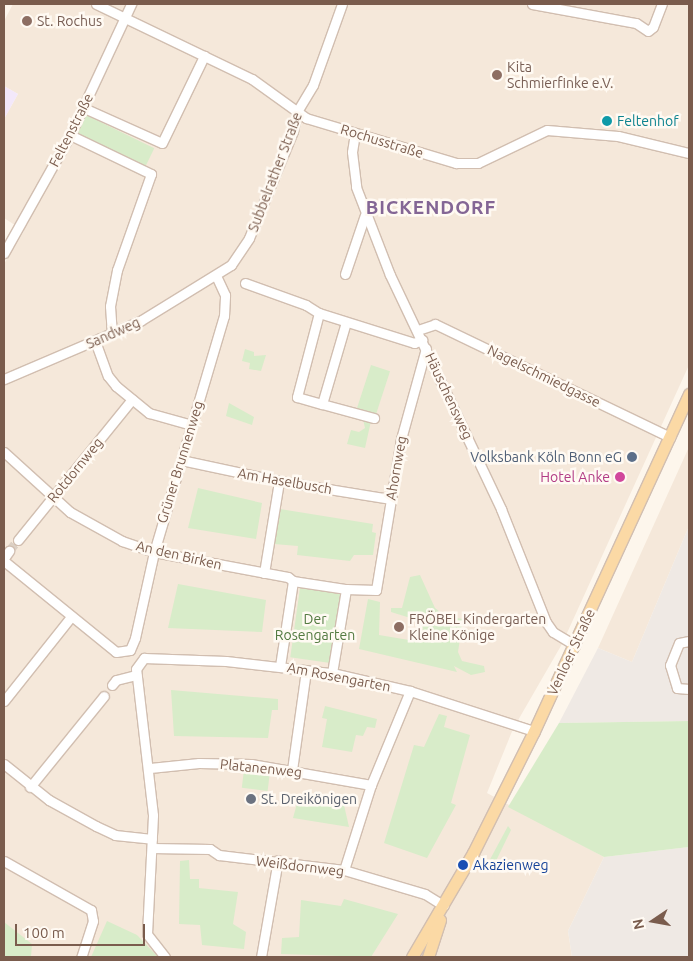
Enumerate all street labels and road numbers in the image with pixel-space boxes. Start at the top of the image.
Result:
street label: Feltenstraße [45,90,97,170]
street label: Subbelrather Straße [244,110,306,234]
street label: Rochusstraße [339,120,425,162]
street label: Sandweg [83,314,143,352]
street label: Nagelschmiedgasse [485,341,603,411]
street label: Häuschensweg [422,350,476,442]
street label: Grüner Brunnenweg [153,399,207,525]
street label: Rotdornweg [44,434,106,506]
street label: Ahornweg [382,434,410,502]
street label: Am Haselbusch [236,464,334,498]
street label: An den Birken [134,537,224,573]
street label: Venloer Straße [544,606,598,698]
street label: Am Rosengarten [286,659,392,695]
street label: Platanenweg [219,755,303,781]
street label: Weißdornweg [255,852,345,880]

